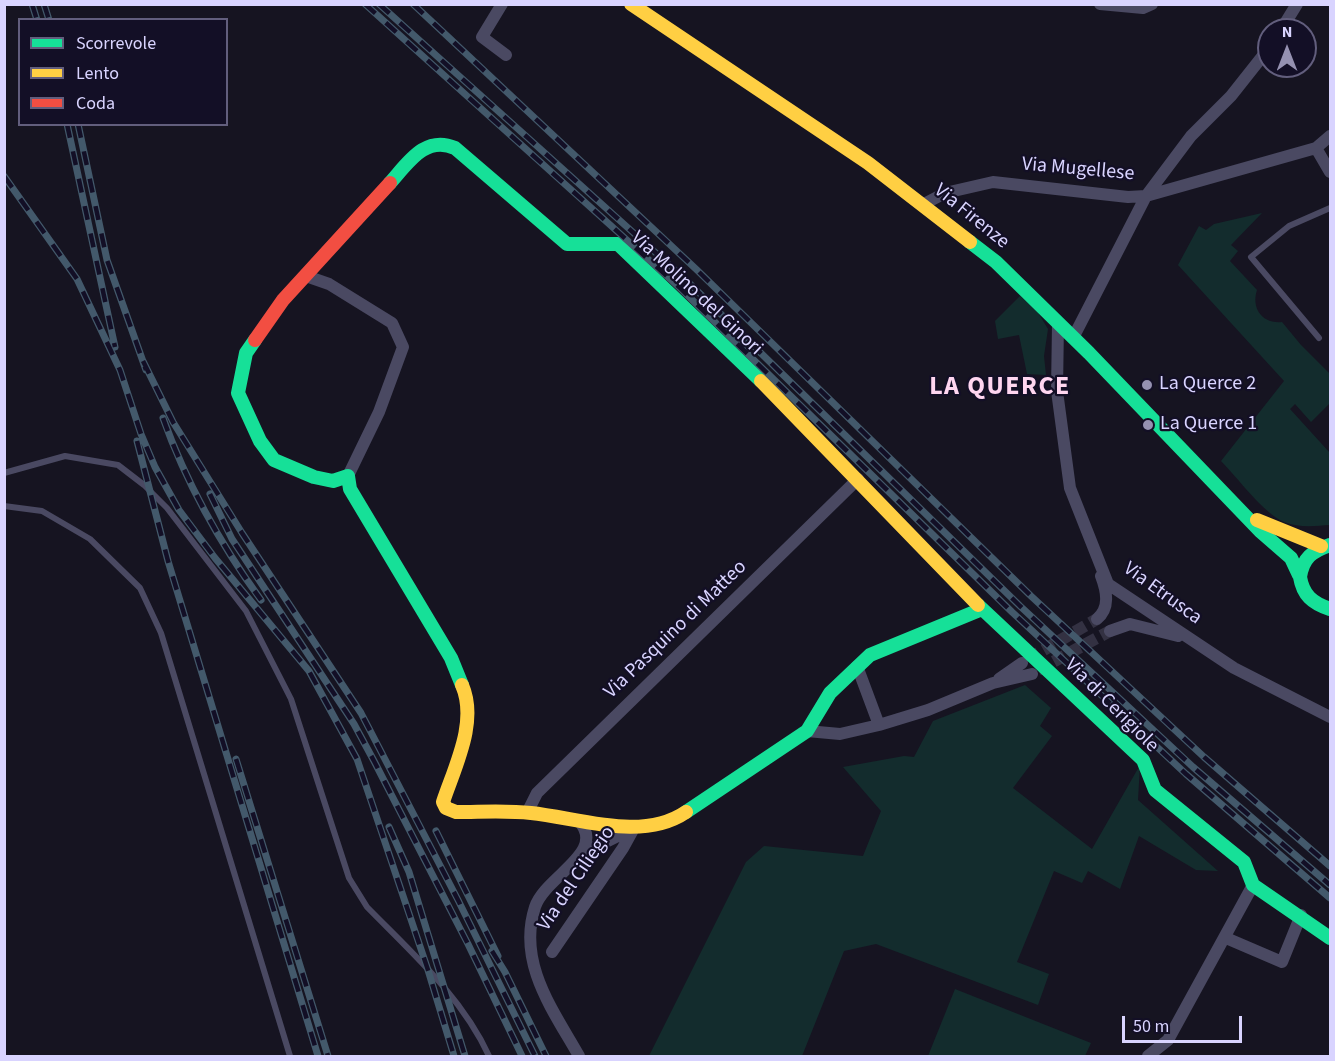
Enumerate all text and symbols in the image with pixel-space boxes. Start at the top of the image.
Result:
legend [18,18,228,126]
north arrow [1257,18,1317,78]
text: N [1282,21,1292,43]
text: Scorrevole [76,31,156,56]
text: Lento [76,61,119,86]
text: Coda [76,91,115,116]
street label: Via Mugellese [1021,153,1135,187]
street label: Via Firenze [929,179,1013,255]
street label: Via Molino del Ginori [625,227,767,361]
district label: LA QUERCE [929,372,1071,404]
place label: La Querce 2 [1159,373,1256,397]
marker: La Querce 2 [1140,378,1154,392]
place label: La Querce 1 [1160,413,1257,437]
marker: La Querce 1 [1141,418,1155,432]
street label: Via Pasquino di Matteo [600,556,752,704]
street label: Via Etrusca [1118,557,1206,631]
street label: Via di Cerigiole [1059,654,1163,758]
street label: Via del Ciliegio [533,822,621,936]
scale bar [1125,1004,1245,1042]
text: 50 m [1133,1014,1169,1039]

